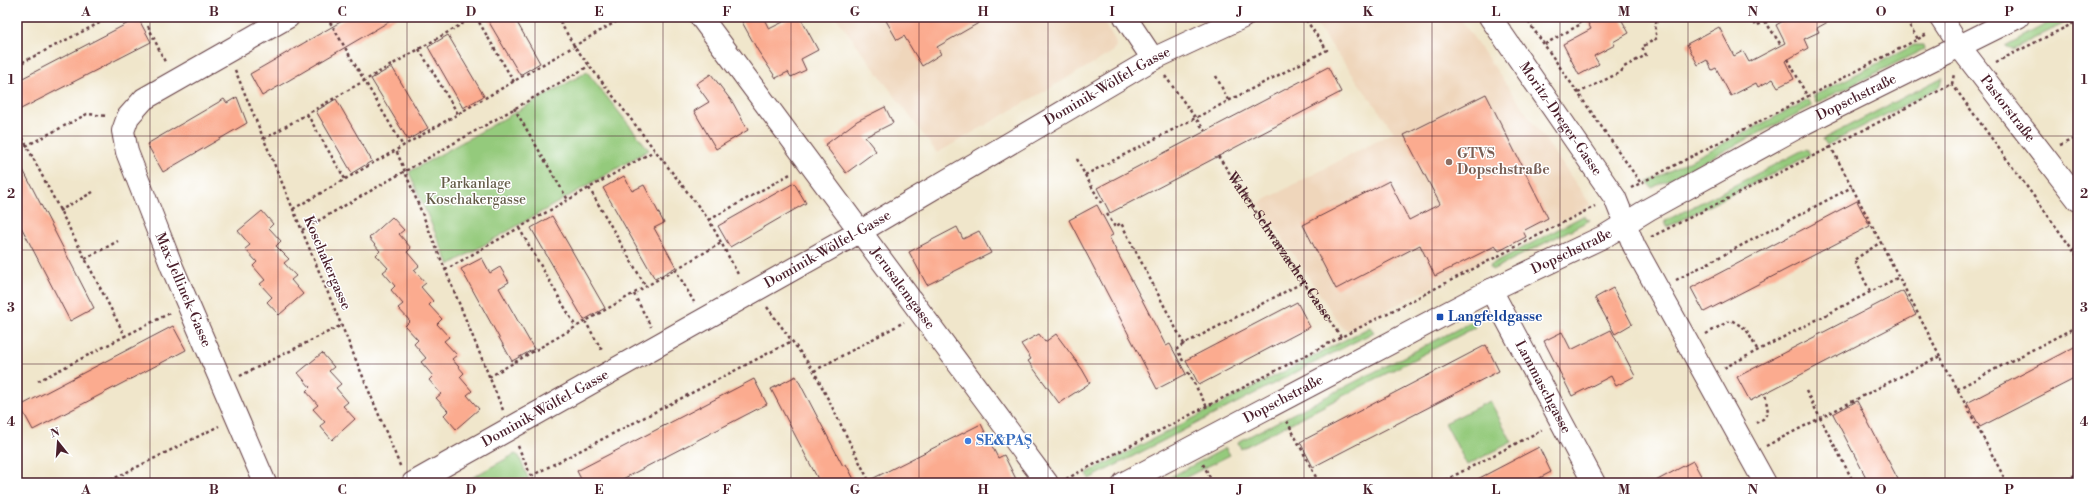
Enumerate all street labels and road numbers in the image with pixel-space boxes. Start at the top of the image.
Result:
street label: Dominik-Wölfel-Gasse [1041,43,1174,130]
street label: Moritz-Dreger-Gasse [1515,59,1606,179]
street label: Dopschstraße [1813,70,1900,125]
street label: Pastorstraße [1976,72,2039,146]
street label: Walter-Schwarzacher-Gasse [1222,168,1337,325]
street label: Dominik-Wölfel-Gasse [761,206,894,293]
street label: Koschakergasse [299,213,355,313]
street label: Dopschstraße [1528,225,1616,279]
street label: Max-Jellinek-Gasse [151,230,215,350]
street label: Jerusalemgasse [865,243,939,333]
street label: Lammaschgasse [1511,337,1575,437]
street label: Dominik-Wölfel-Gasse [479,366,612,451]
street label: Dopschstraße [1240,371,1326,428]

